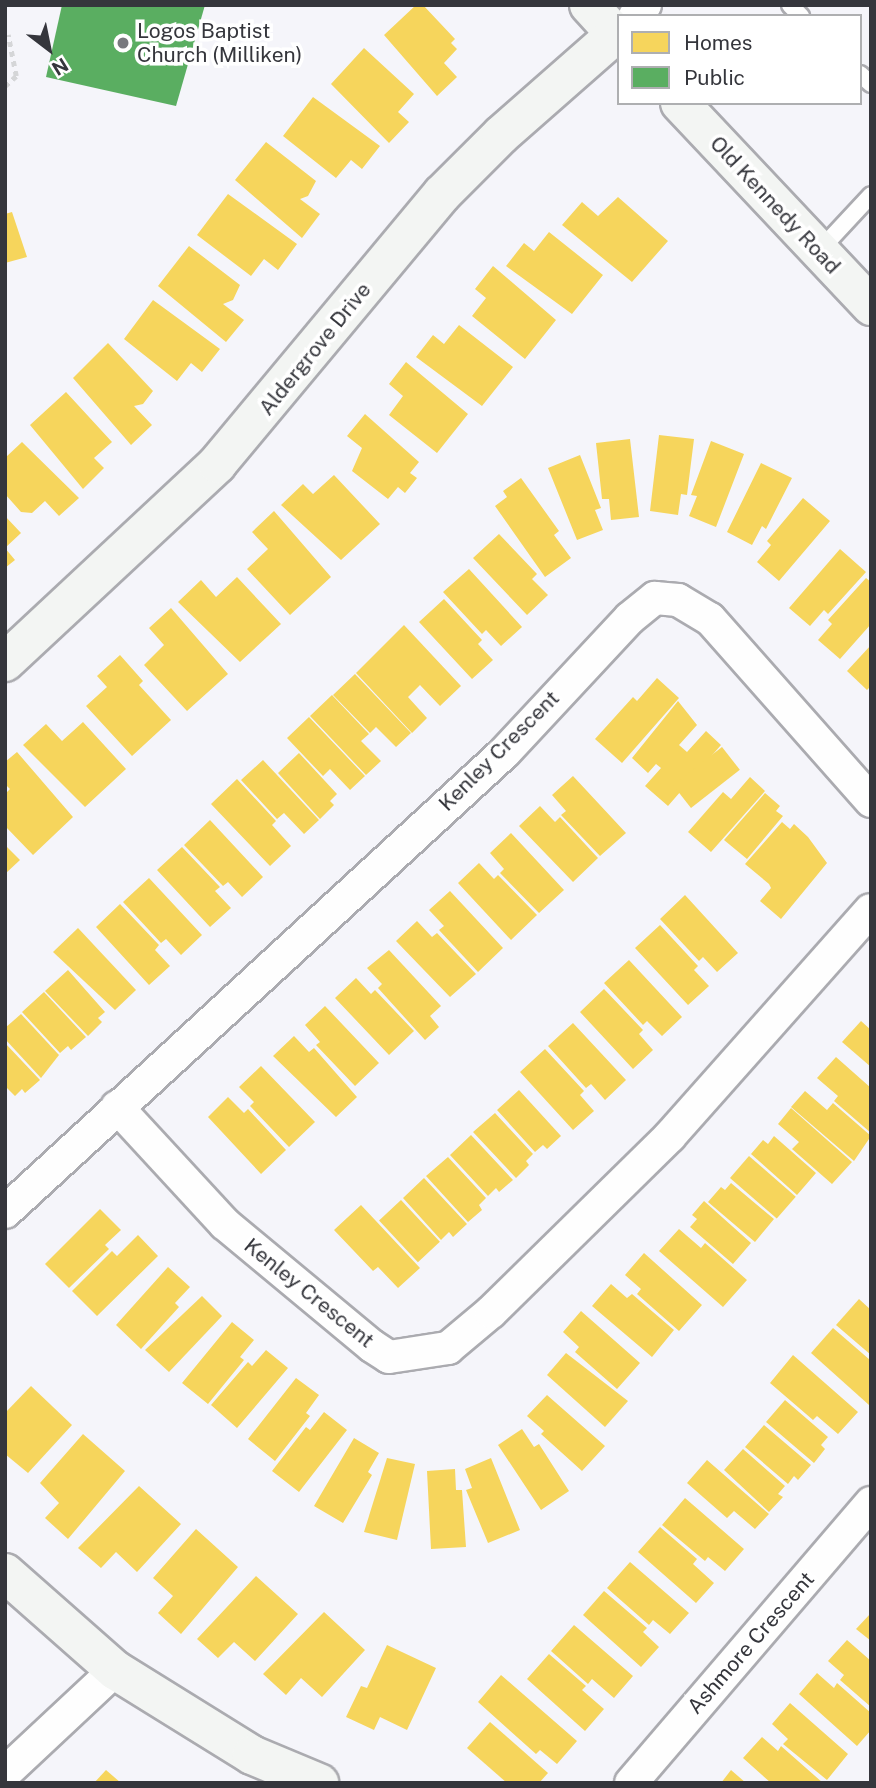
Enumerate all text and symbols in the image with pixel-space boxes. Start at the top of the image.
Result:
north arrow [14,14,84,84]
legend [617,14,862,105]
place label: Logos Baptist Church (Milliken) [137,18,302,68]
text: Homes [684,30,752,55]
marker: Logos Baptist Church (Milliken) [115,35,131,51]
text: N [48,54,72,80]
text: Public [684,65,745,90]
street label: Old Kennedy Road [705,131,845,279]
street label: Aldergrove Drive [254,278,376,420]
street label: Kenley Crescent [434,686,564,816]
street label: Kenley Crescent [239,1233,379,1353]
street label: Ashmore Crescent [682,1567,820,1719]

